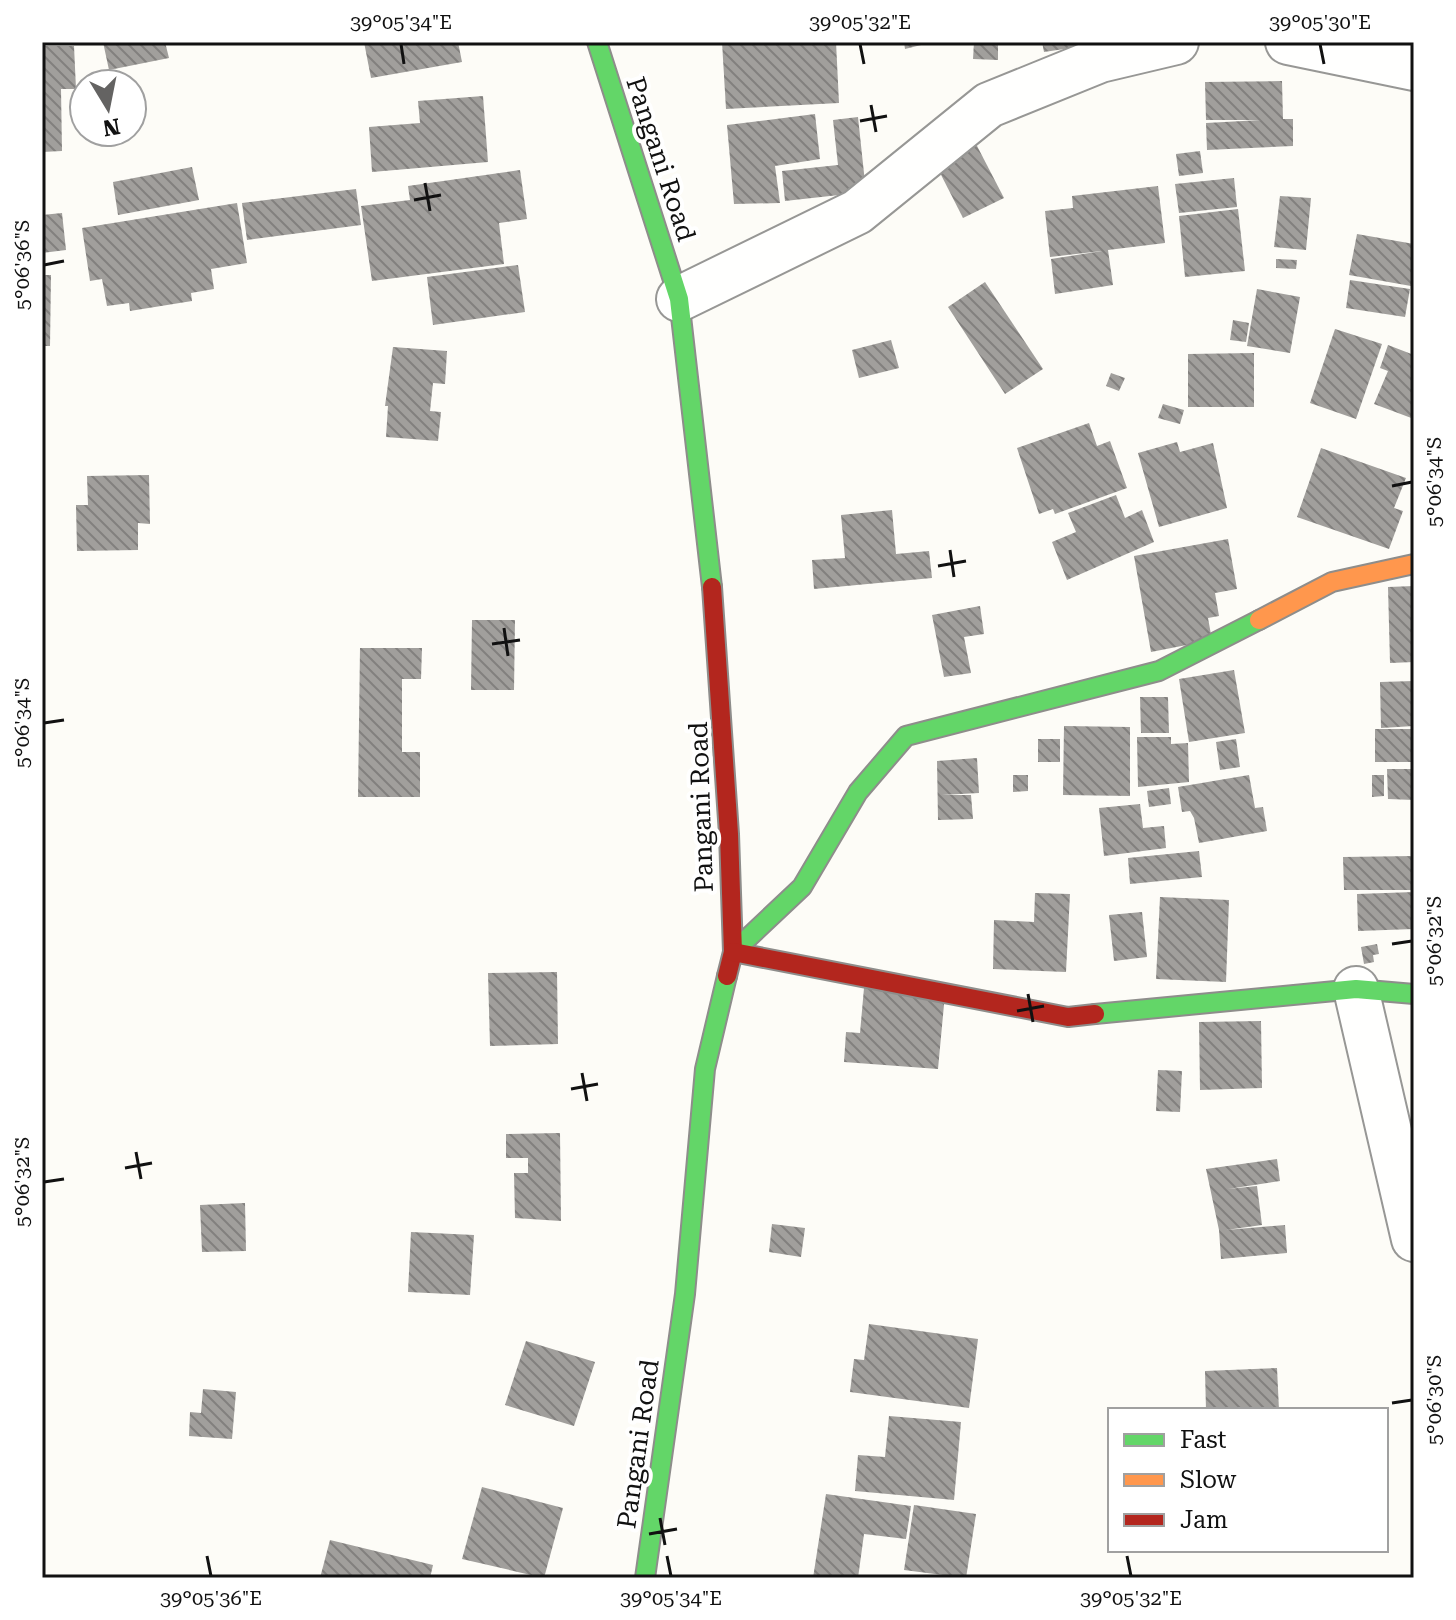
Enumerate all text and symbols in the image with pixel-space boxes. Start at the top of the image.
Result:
text: 39°05'34"E [350,10,452,34]
text: 39°05'32"E [809,10,911,34]
text: 39°05'30"E [1269,10,1371,34]
north arrow [68,68,148,148]
street label: Pangani Road [620,73,702,245]
text: N [101,113,122,141]
text: 5°06'36"S [10,220,34,310]
text: 5°06'34"S [1422,437,1446,527]
text: 5°06'34"S [10,678,34,768]
street label: Pangani Road [683,721,719,893]
text: 5°06'32"S [1422,896,1446,986]
text: 5°06'32"S [10,1137,34,1227]
text: 5°06'30"S [1422,1355,1446,1445]
street label: Pangani Road [611,1357,665,1531]
legend [1108,1408,1388,1552]
text: Fast [1180,1426,1227,1454]
text: Slow [1180,1466,1237,1494]
text: Jam [1180,1506,1228,1534]
text: 39°05'36"E [160,1586,262,1610]
text: 39°05'34"E [620,1586,722,1610]
text: 39°05'32"E [1080,1586,1182,1610]

